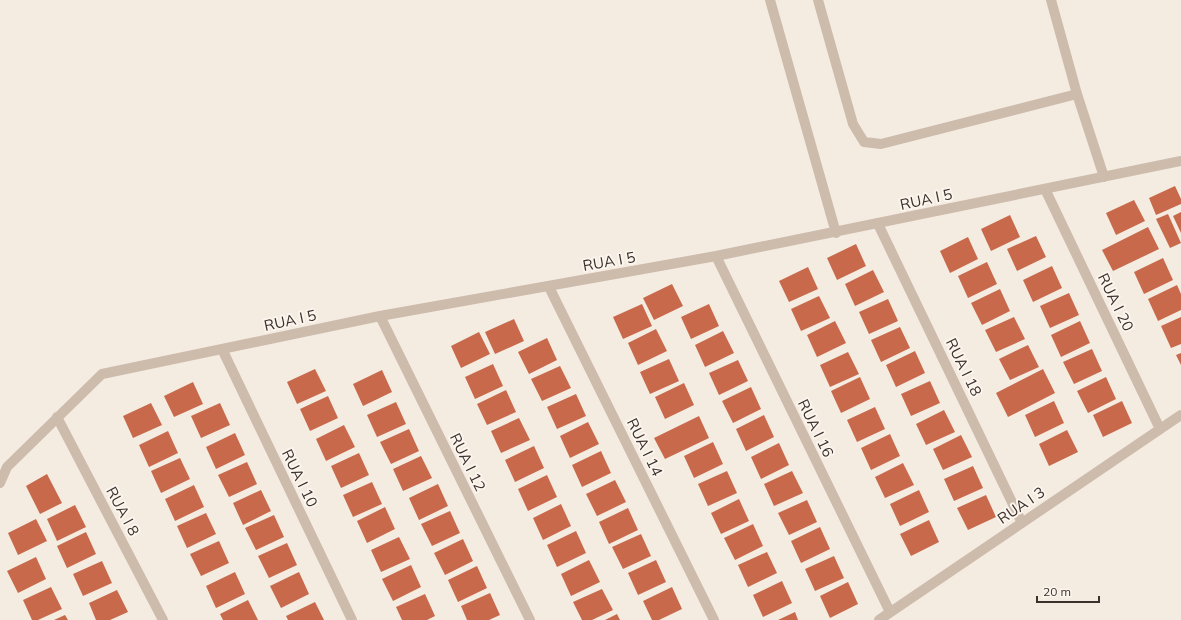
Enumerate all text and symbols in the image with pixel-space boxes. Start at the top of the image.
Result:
street label: RUA I 5 [898,184,954,214]
street label: RUA I 5 [581,247,637,275]
street label: RUA I 20 [1094,270,1138,334]
street label: RUA I 5 [262,305,318,335]
street label: RUA I 18 [942,335,986,399]
street label: RUA I 16 [794,396,838,460]
street label: RUA I 14 [623,415,667,479]
street label: RUA I 12 [446,430,490,494]
street label: RUA I 10 [278,446,322,510]
street label: RUA I 3 [994,482,1048,528]
street label: RUA I 8 [102,483,144,539]
scale bar [1037,578,1099,604]
text: 20 m [1043,584,1071,599]

